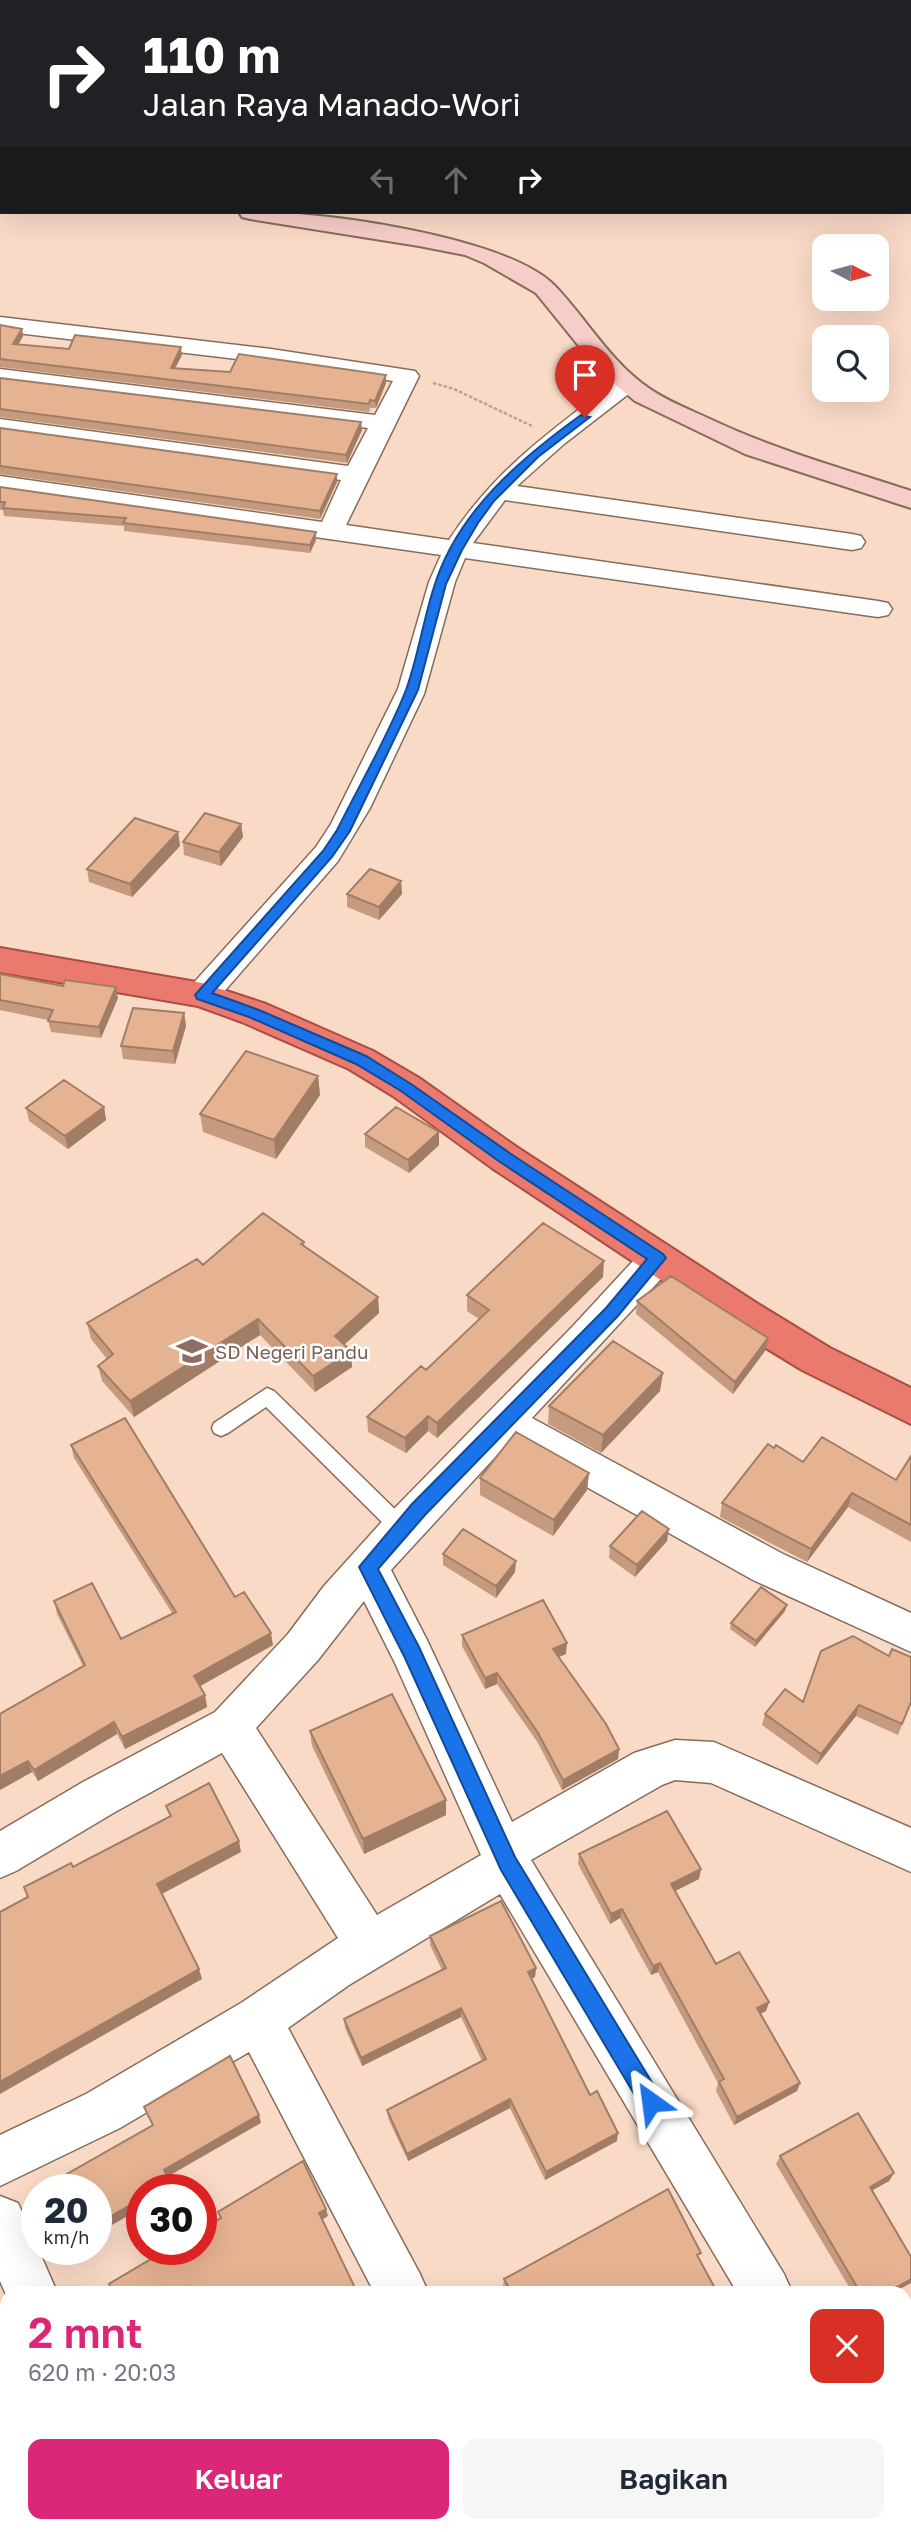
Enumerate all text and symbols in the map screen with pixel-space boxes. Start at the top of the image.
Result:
text: 110 m [143,25,280,84]
icon: right [28,28,119,119]
text: Jalan Raya Manado-Wori [143,85,521,123]
icon: left [364,161,402,199]
icon: ahead [437,161,475,199]
icon: right [510,161,548,199]
north arrow [812,234,889,312]
map controls [812,234,889,402]
button: search [812,325,889,402]
pin [555,345,615,417]
icon: arrive [566,356,604,394]
school or university icon: SD Negeri Pandu [175,1334,209,1368]
place label: SD Negeri Pandu [215,1340,368,1363]
position arrow [614,2065,688,2139]
speed limit sign: 30 [126,2174,217,2265]
text: 20 [44,2189,89,2231]
text: km/h [44,2226,89,2248]
text: 2 mnt [28,2307,143,2357]
button: close [810,2309,884,2383]
text: 620 m · 20:03 [28,2358,176,2386]
button: Keluar [28,2439,449,2519]
button: Bagikan [463,2439,884,2519]

